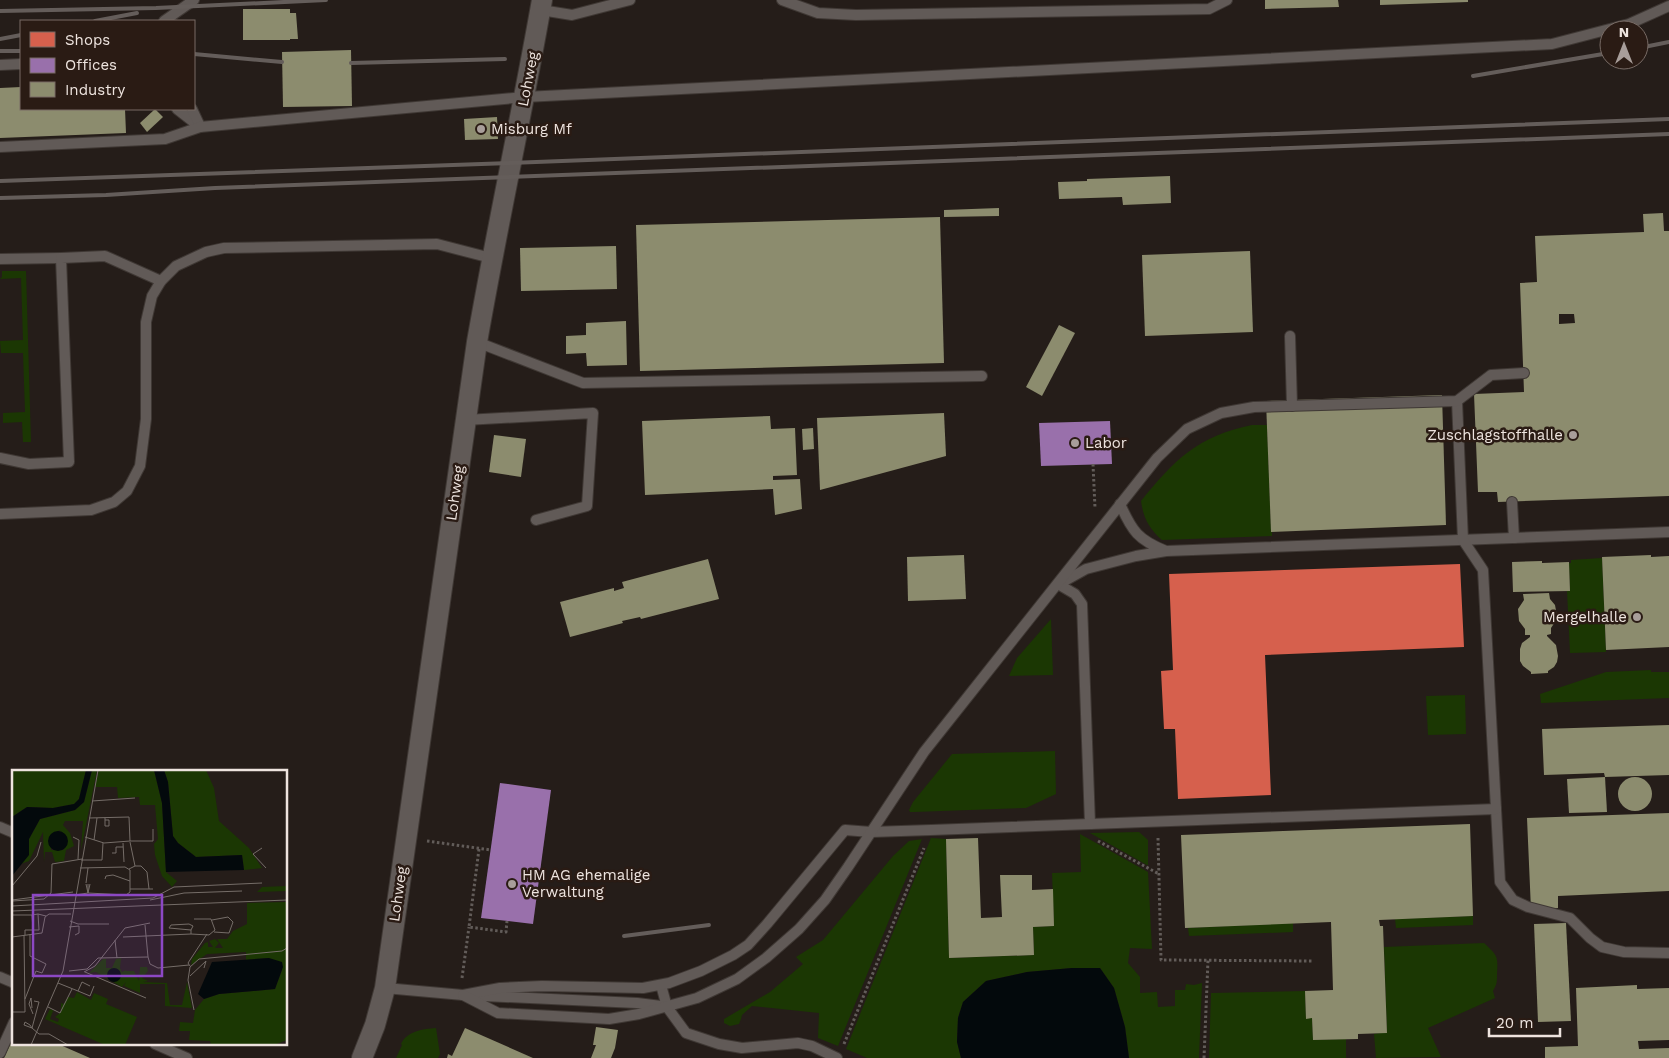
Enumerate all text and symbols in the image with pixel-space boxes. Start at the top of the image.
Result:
legend [20,20,195,110]
north arrow [1599,20,1649,70]
text: N [1619,24,1629,40]
text: Shops [65,31,110,49]
street label: Lohweg [514,50,542,108]
text: Offices [65,56,117,74]
text: Industry [65,81,126,99]
place label: Misburg Mf [491,120,572,138]
marker: Misburg Mf [475,123,487,135]
place label: Zuschlagstoffhalle [1427,426,1563,444]
marker: Zuschlagstoffhalle [1567,429,1579,441]
place label: Labor [1085,434,1127,452]
marker: Labor [1069,437,1081,449]
street label: Lohweg [442,464,468,522]
place label: Mergelhalle [1543,608,1627,626]
marker: Mergelhalle [1631,611,1643,623]
inset map [12,770,288,1046]
street label: Lohweg [385,865,411,923]
place label: HM AG ehemalige Verwaltung [522,866,650,901]
marker: HM AG ehemalige Verwaltung [506,878,518,890]
scale bar [1489,1006,1560,1038]
text: 20 m [1496,1014,1534,1032]

